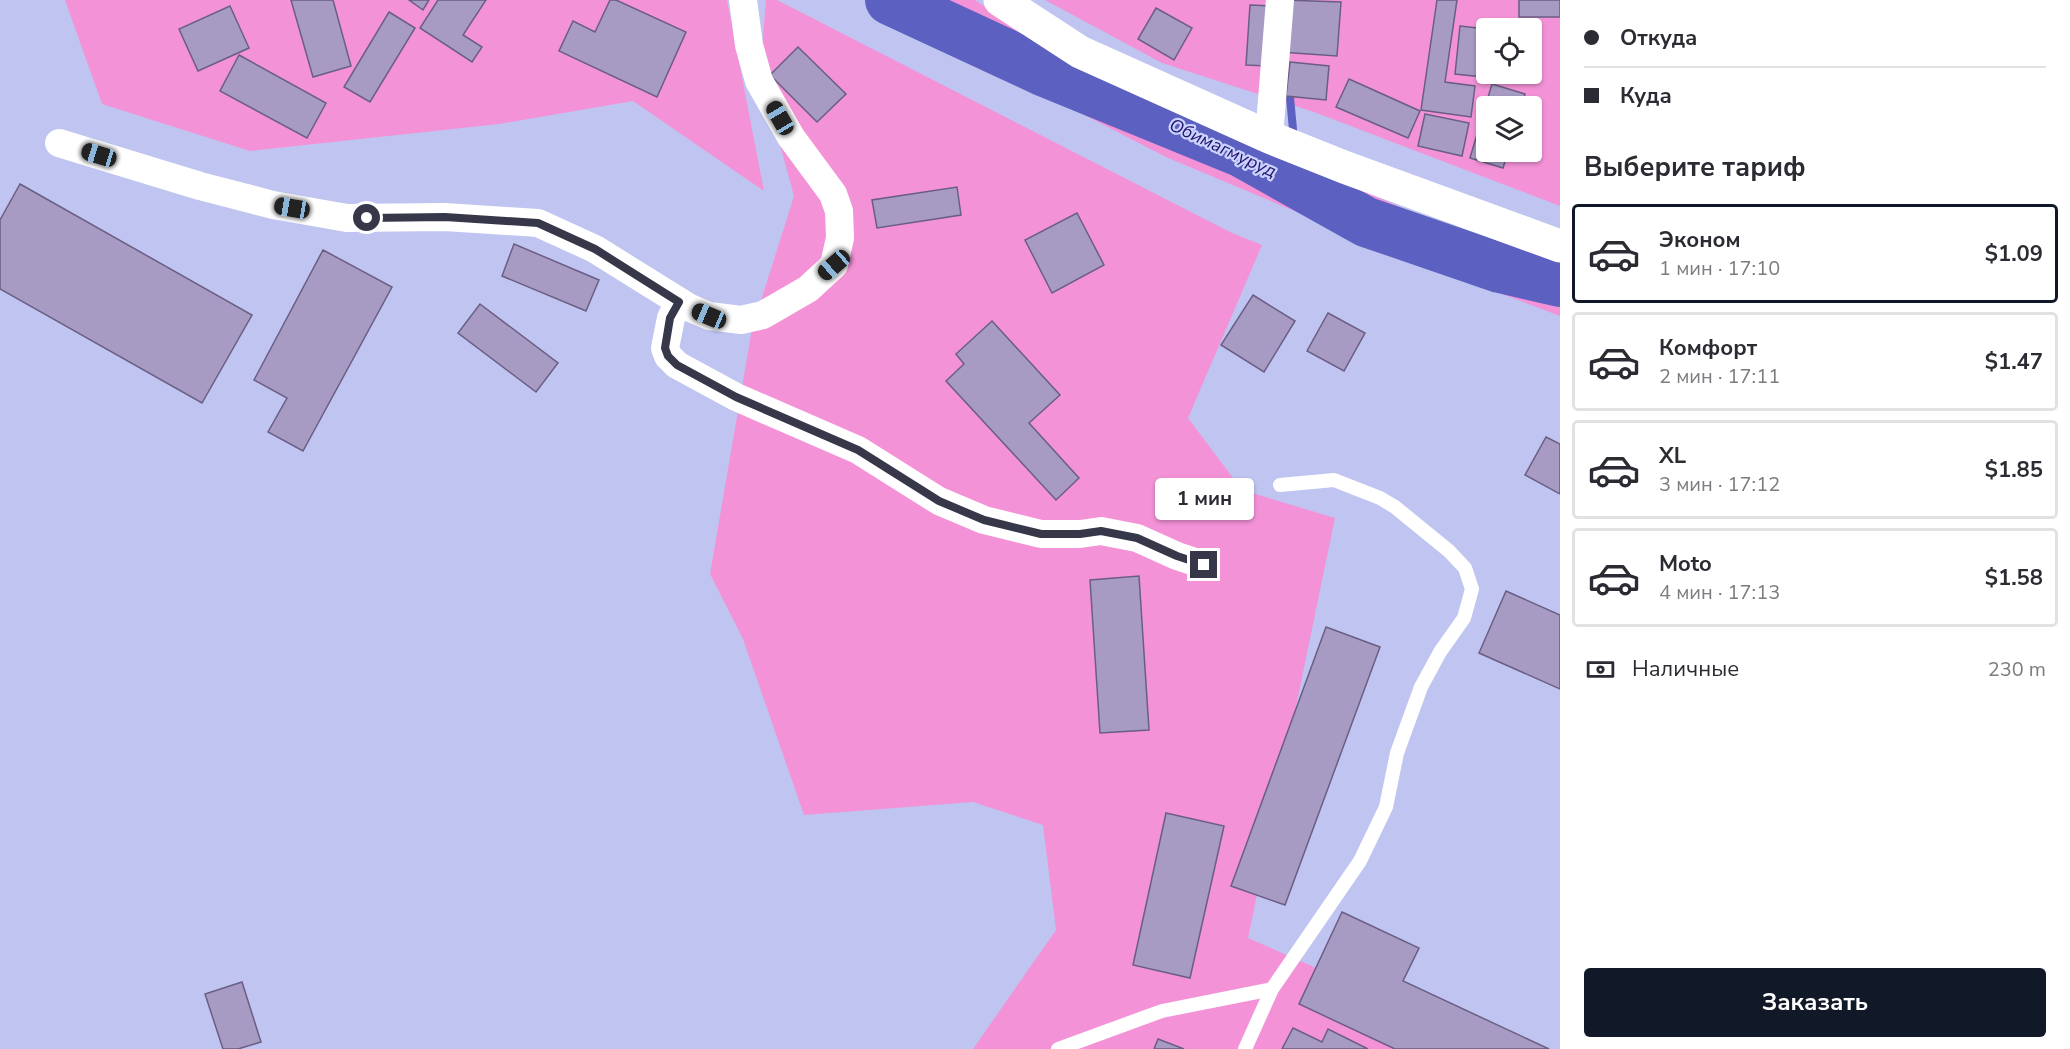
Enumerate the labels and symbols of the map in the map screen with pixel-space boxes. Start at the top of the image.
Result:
car [763,98,797,138]
water label: Обимагмуруд [1166,113,1280,183]
car [79,141,119,169]
car [273,196,311,220]
route start [353,204,380,231]
car [815,246,853,284]
car [689,301,729,331]
callout: 1 мин [1154,478,1254,520]
route end [1190,551,1217,578]

